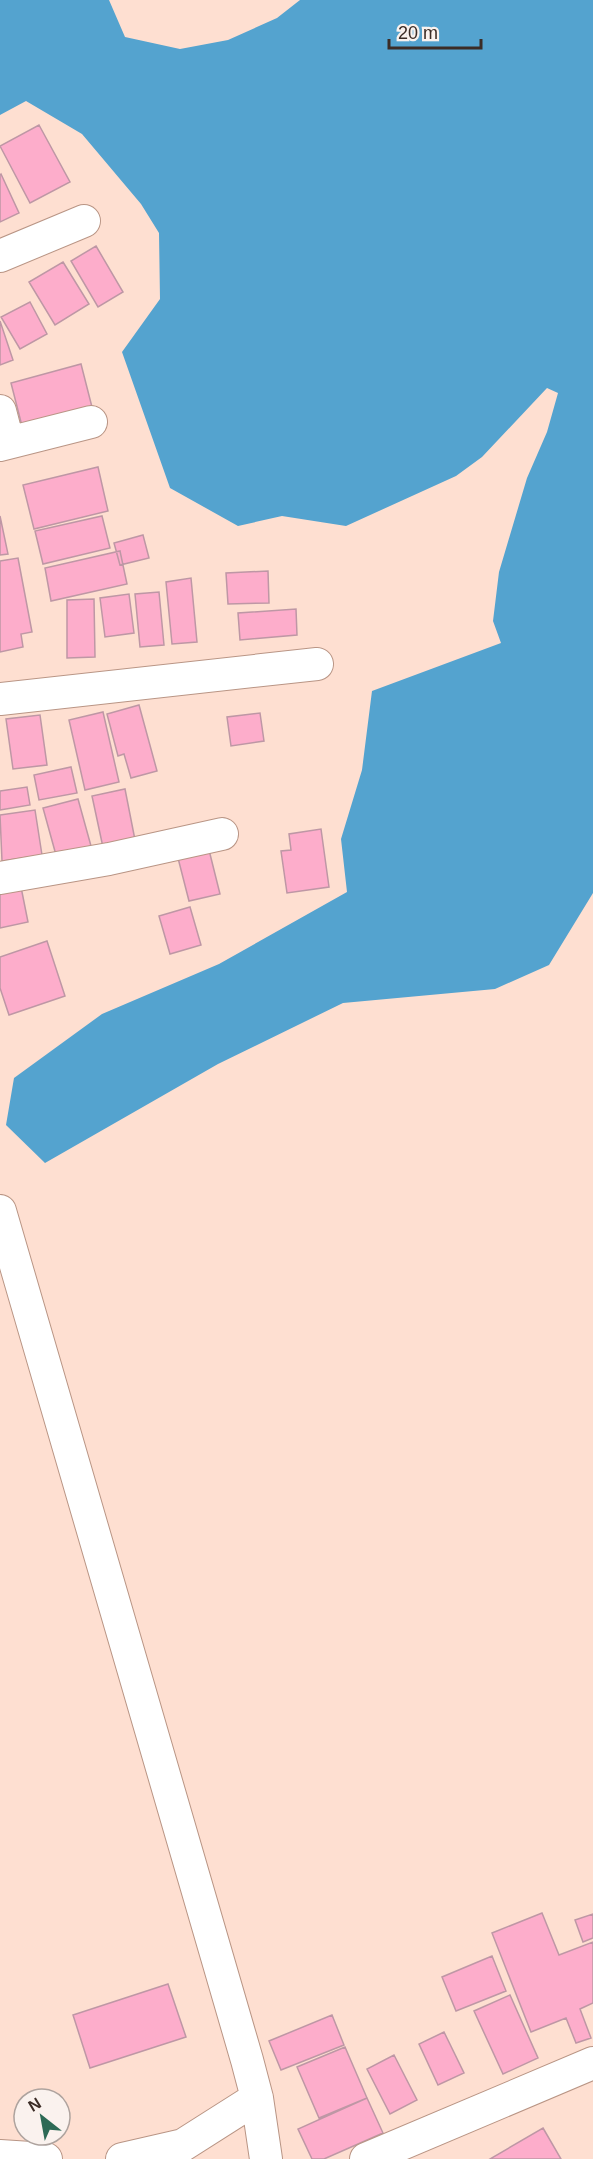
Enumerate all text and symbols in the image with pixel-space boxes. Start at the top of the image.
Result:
scale bar [389,12,480,50]
text: 20 m [398,23,438,43]
north arrow [12,2087,72,2147]
text: N [25,2094,44,2115]

